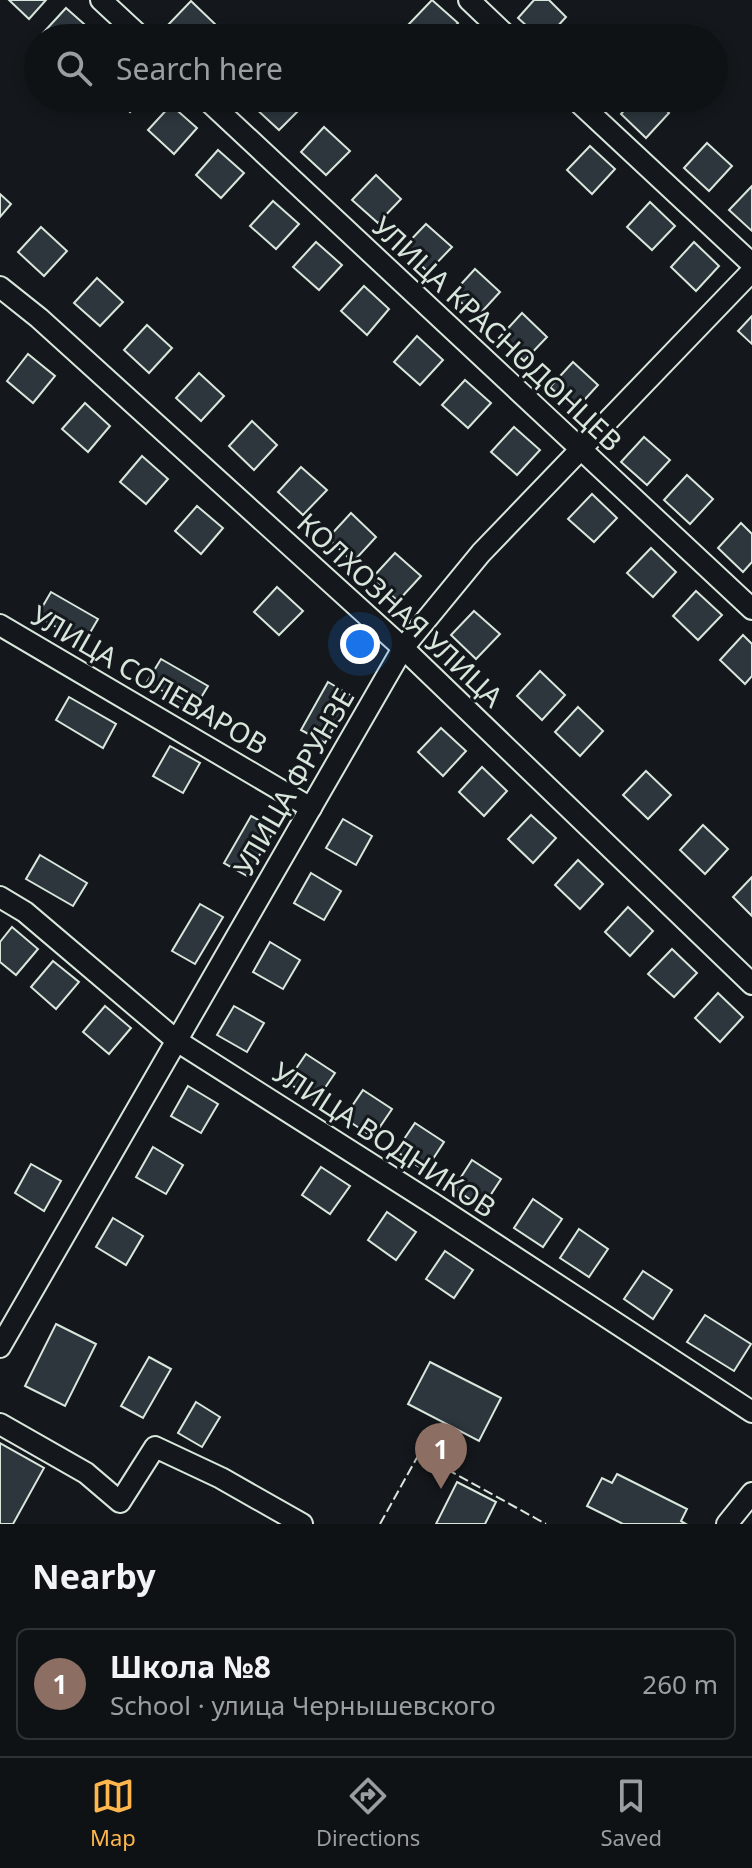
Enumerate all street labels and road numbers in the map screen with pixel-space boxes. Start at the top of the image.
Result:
street label: УЛИЦА КРАСНОДОНЦЕВ [365,207,631,459]
street label: КОЛХОЗНАЯ УЛИЦА [290,504,512,715]
street label: УЛИЦА СОЛЕВАРОВ [24,596,275,762]
street label: УЛИЦА ФРУНЗЕ [224,681,362,882]
street label: УЛИЦА ВОДНИКОВ [265,1053,504,1226]

